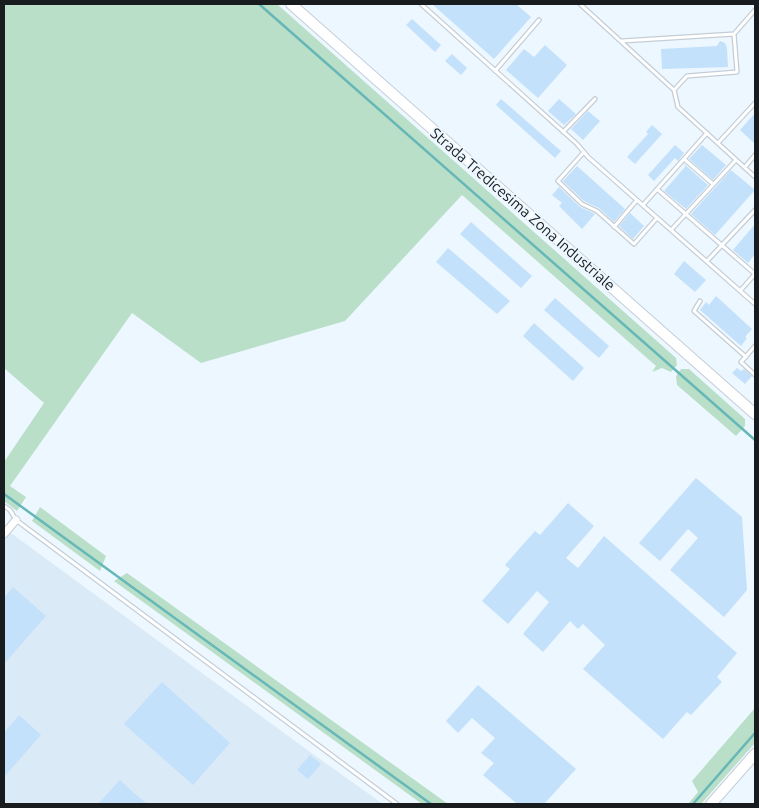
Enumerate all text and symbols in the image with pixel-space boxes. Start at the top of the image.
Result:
street label: Strada Tredicesima Zona Industriale [427,124,619,294]

